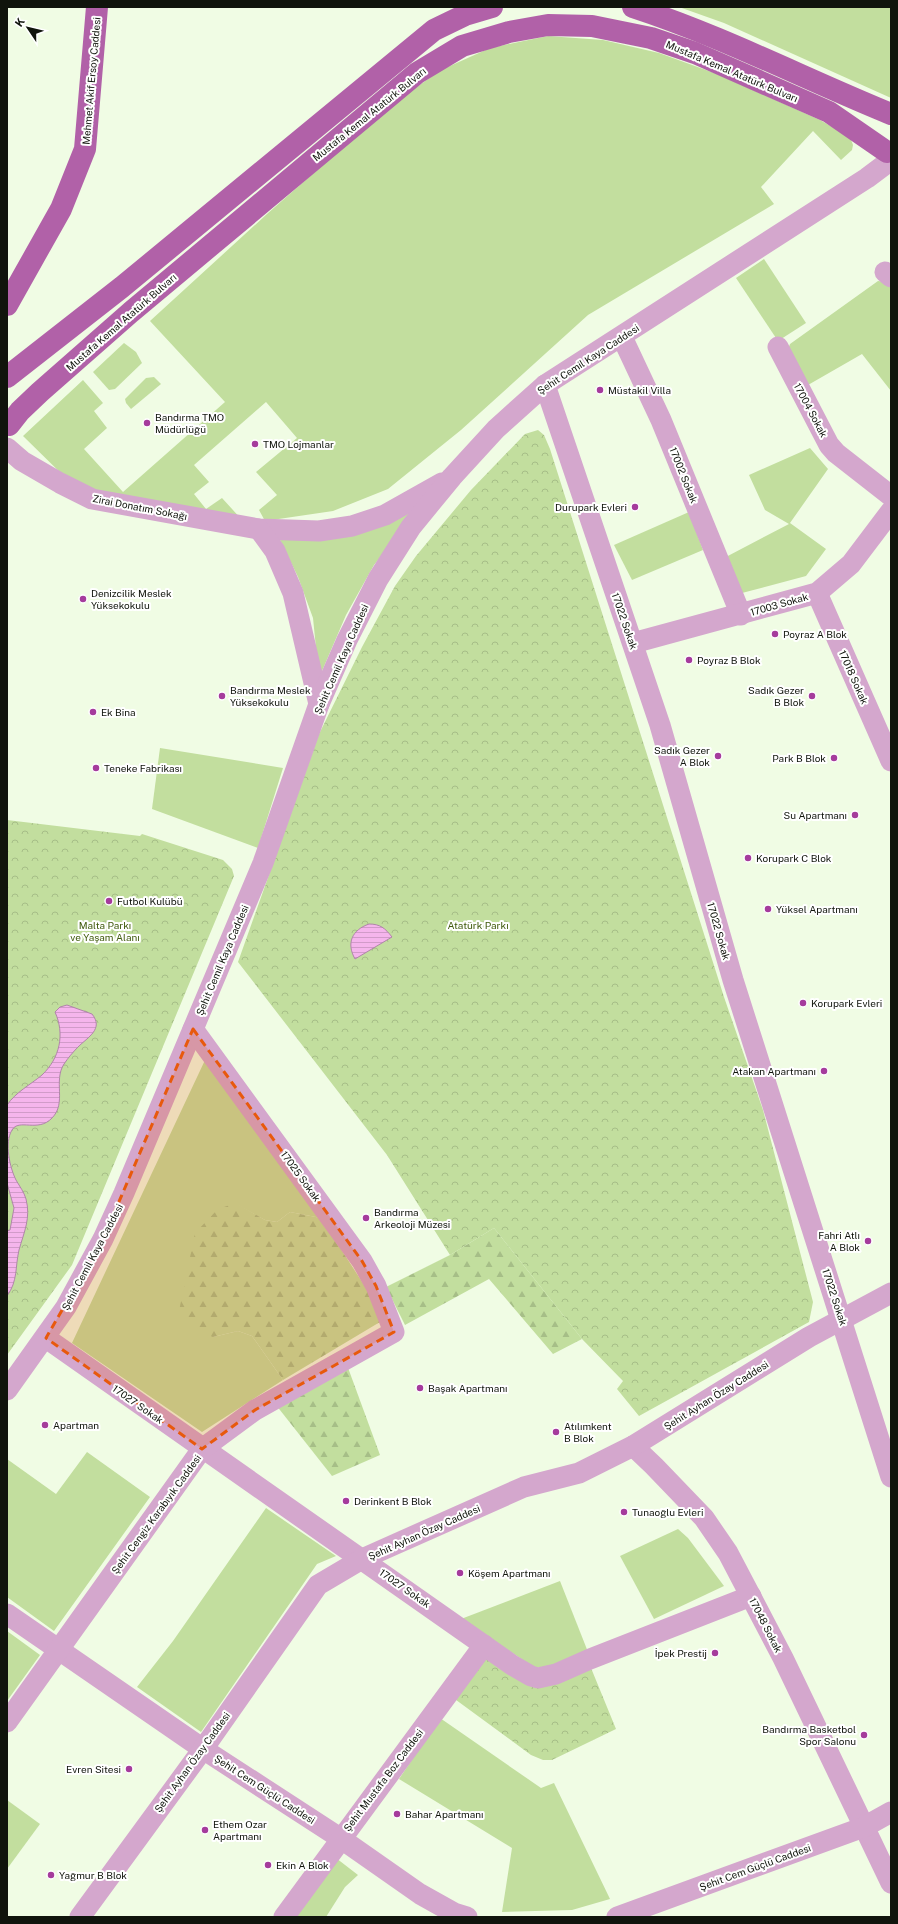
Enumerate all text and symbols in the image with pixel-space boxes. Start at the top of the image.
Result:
north arrow [8,8,48,48]
text: K [13,16,27,29]
street label: Mehmet Akif Ersoy Caddesi [79,17,103,145]
street label: Mustafa Kemal Atatürk Bulvarı [664,38,800,104]
street label: Mustafa Kemal Atatürk Bulvarı [310,65,428,163]
street label: Mustafa Kemal Atatürk Bulvarı [63,271,179,373]
street label: Şehit Cemil Kaya Caddesi [535,322,641,396]
street label: 17004 Sokak [792,381,830,440]
place label: Müstakil Villa [608,384,671,396]
marker: Müstakil Villa [595,385,605,395]
place label: Bandırma TMO Müdürlüğü [155,411,224,435]
marker: Bandırma TMO Müdürlüğü [142,418,152,428]
place label: TMO Lojmanlar [263,438,334,450]
marker: TMO Lojmanlar [250,439,260,449]
street label: 17002 Sokak [667,445,701,505]
street label: Zirai Donatım Sokağı [92,492,188,522]
place label: Durupark Evleri [555,501,627,513]
marker: Durupark Evleri [630,502,640,512]
place label: Denizcilik Meslek Yüksekokulu [91,587,172,611]
street label: 17003 Sokak [749,590,810,618]
street label: 17022 Sokak [610,591,640,651]
marker: Denizcilik Meslek Yüksekokulu [78,594,88,604]
street label: Şehit Cemil Kaya Caddesi [311,602,371,716]
place label: Poyraz A Blok [783,628,847,640]
marker: Poyraz A Blok [770,629,780,639]
street label: 17018 Sokak [837,648,871,706]
place label: Poyraz B Blok [697,654,761,666]
marker: Poyraz B Blok [684,655,694,665]
place label: Bandırma Meslek Yüksekokulu [230,684,311,708]
place label: Sadık Gezer B Blok [748,684,804,708]
marker: Bandırma Meslek Yüksekokulu [217,691,227,701]
marker: Sadık Gezer B Blok [807,691,817,701]
place label: Ek Bina [101,706,136,718]
marker: Ek Bina [88,707,98,717]
place label: Sadık Gezer A Blok [654,744,710,768]
marker: Sadık Gezer A Blok [713,751,723,761]
place label: Park B Blok [772,752,826,764]
marker: Park B Blok [829,753,839,763]
place label: Teneke Fabrikası [104,762,182,774]
marker: Teneke Fabrikası [91,763,101,773]
place label: Su Apartmanı [784,809,847,821]
marker: Su Apartmanı [850,810,860,820]
place label: Korupark C Blok [756,852,832,864]
marker: Korupark C Blok [743,853,753,863]
place label: Futbol Kulübü [117,895,183,907]
marker: Futbol Kulübü [104,896,114,906]
street label: 17022 Sokak [705,901,733,962]
street label: Şehit Cemil Kaya Caddesi [193,903,251,1017]
place label: Yüksel Apartmanı [776,903,858,915]
marker: Yüksel Apartmanı [763,904,773,914]
park label: Malta Parkı ve Yaşam Alanı [70,919,140,943]
park label: Atatürk Parkı [447,919,509,931]
place label: Korupark Evleri [811,997,882,1009]
marker: Korupark Evleri [798,998,808,1008]
place label: Atakan Apartmanı [732,1065,816,1077]
marker: Atakan Apartmanı [819,1066,829,1076]
street label: 17025 Sokak [279,1148,324,1204]
street label: Şehit Cemil Kaya Caddesi [59,1202,125,1312]
place label: Bandırma Arkeoloji Müzesi [374,1206,450,1230]
marker: Bandırma Arkeoloji Müzesi [361,1213,371,1223]
place label: Fahri Atlı A Blok [818,1229,860,1253]
marker: Fahri Atlı A Blok [863,1236,873,1246]
street label: 17022 Sokak [820,1267,850,1327]
street label: Şehit Ayhan Özay Caddesi [662,1358,770,1432]
street label: 17027 Sokak [110,1382,166,1426]
place label: Başak Apartmanı [428,1382,507,1394]
marker: Başak Apartmanı [415,1383,425,1393]
place label: Apartman [53,1419,99,1431]
marker: Apartman [40,1420,50,1430]
place label: Atılımkent B Blok [564,1420,612,1444]
marker: Atılımkent B Blok [551,1427,561,1437]
street label: Şehit Cengiz Karabıyık Caddesi [109,1452,203,1576]
place label: Derinkent B Blok [354,1495,432,1507]
marker: Derinkent B Blok [341,1496,351,1506]
street label: Şehit Ayhan Özay Caddesi [366,1502,482,1562]
place label: Tunaoğlu Evleri [632,1506,703,1518]
marker: Tunaoğlu Evleri [619,1507,629,1517]
street label: 17027 Sokak [377,1566,433,1610]
place label: Köşem Apartmanı [468,1567,551,1579]
marker: Köşem Apartmanı [455,1568,465,1578]
street label: 17048 Sokak [747,1595,785,1655]
place label: İpek Prestij [655,1647,707,1659]
marker: İpek Prestij [710,1648,720,1658]
street label: Şehit Ayhan Özay Caddesi [152,1710,232,1814]
place label: Bandırma Basketbol Spor Salonu [762,1723,856,1747]
street label: Şehit Mustafa Boz Caddesi [341,1727,425,1833]
marker: Bandırma Basketbol Spor Salonu [859,1730,869,1740]
street label: Şehit Cem Güçlü Caddesi [212,1752,318,1826]
place label: Evren Sitesi [66,1763,121,1775]
marker: Evren Sitesi [124,1764,134,1774]
place label: Bahar Apartmanı [405,1808,483,1820]
marker: Bahar Apartmanı [392,1809,402,1819]
place label: Ethem Ozar Apartmanı [213,1818,267,1842]
marker: Ethem Ozar Apartmanı [200,1825,210,1835]
street label: Şehit Cem Güçlü Caddesi [698,1841,812,1893]
place label: Ekin A Blok [276,1859,329,1871]
marker: Ekin A Blok [263,1860,273,1870]
place label: Yağmur B Blok [59,1869,127,1881]
marker: Yağmur B Blok [46,1870,56,1880]

